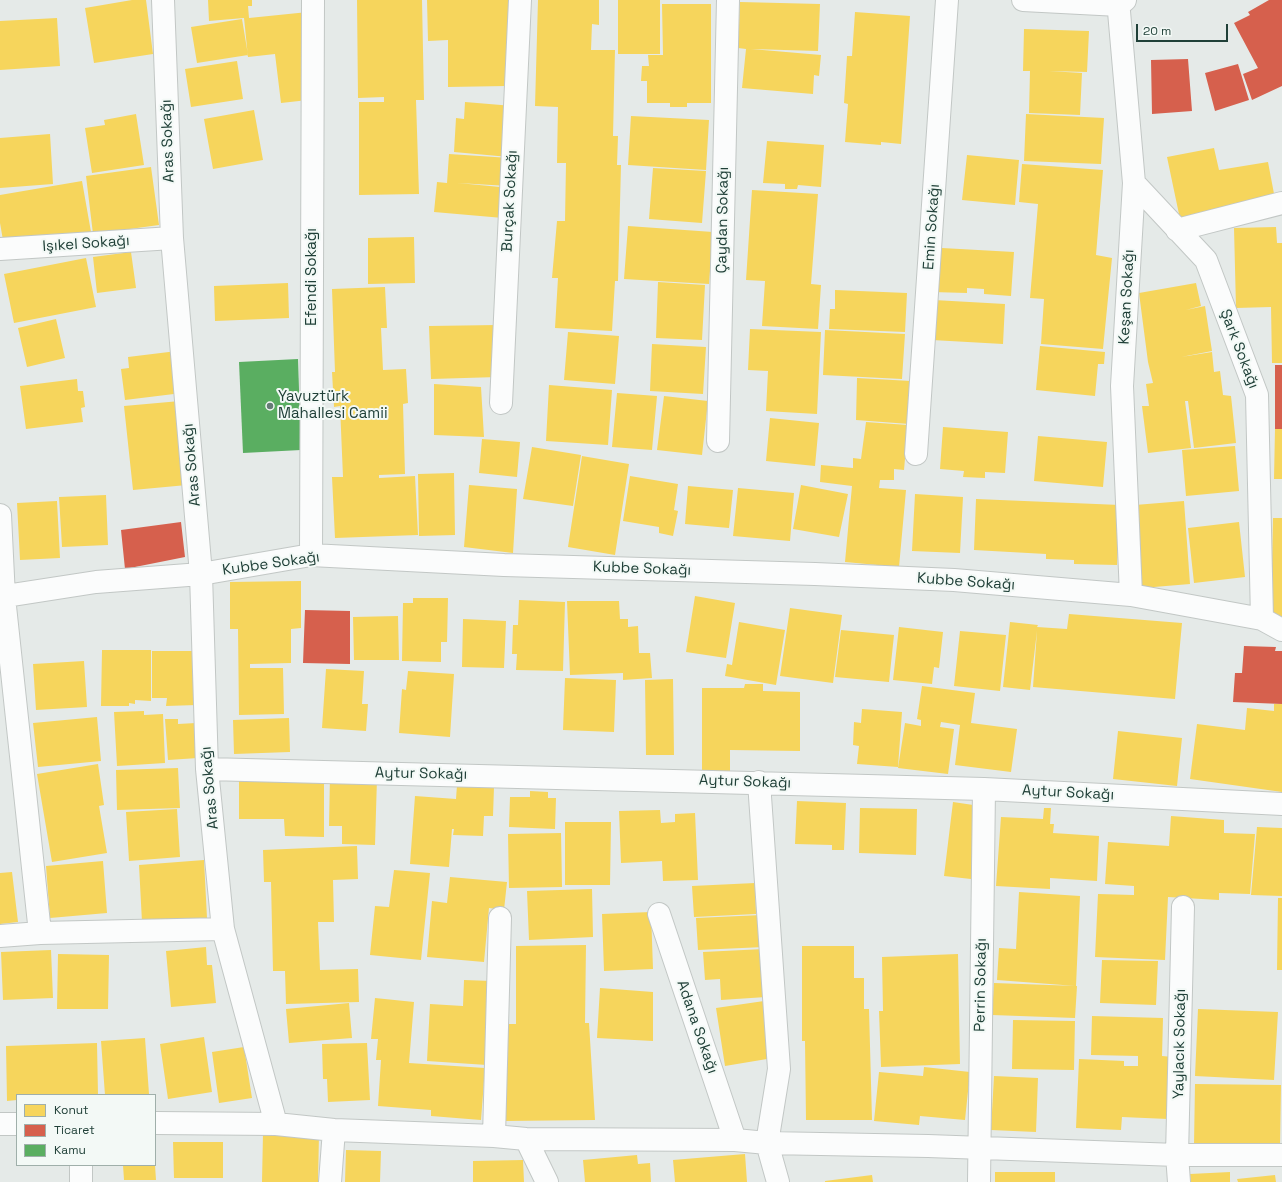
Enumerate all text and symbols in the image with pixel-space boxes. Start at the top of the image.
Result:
scale bar [1138,16,1230,42]
text: 20 m [1143,23,1171,39]
street label: Aras Sokağı [158,99,178,183]
street label: Burçak Sokağı [498,150,522,252]
street label: Çaydan Sokağı [713,167,733,273]
street label: Emin Sokağı [920,183,944,271]
street label: Efendi Sokağı [303,228,321,326]
street label: Işıkel Sokağı [42,232,130,256]
street label: Keşan Sokağı [1116,249,1138,345]
street label: Şark Sokağı [1216,307,1262,391]
place label: Yavuztürk Mahallesi Camii [278,388,388,423]
marker: Yavuztürk Mahallesi Camii [265,401,275,411]
street label: Aras Sokağı [179,423,205,507]
street label: Kubbe Sokağı [221,548,321,580]
street label: Kubbe Sokağı [593,558,691,580]
street label: Kubbe Sokağı [916,570,1016,594]
street label: Aras Sokağı [197,746,223,830]
street label: Aytur Sokağı [375,764,467,784]
street label: Aytur Sokağı [699,771,791,793]
street label: Aytur Sokağı [1021,782,1115,804]
street label: Perrin Sokağı [971,938,991,1032]
street label: Adana Sokağı [673,978,721,1076]
street label: Yaylacık Sokağı [1170,989,1190,1099]
legend [16,1094,156,1166]
text: Konut [54,1102,89,1118]
text: Ticaret [54,1122,95,1138]
text: Kamu [54,1142,86,1158]

